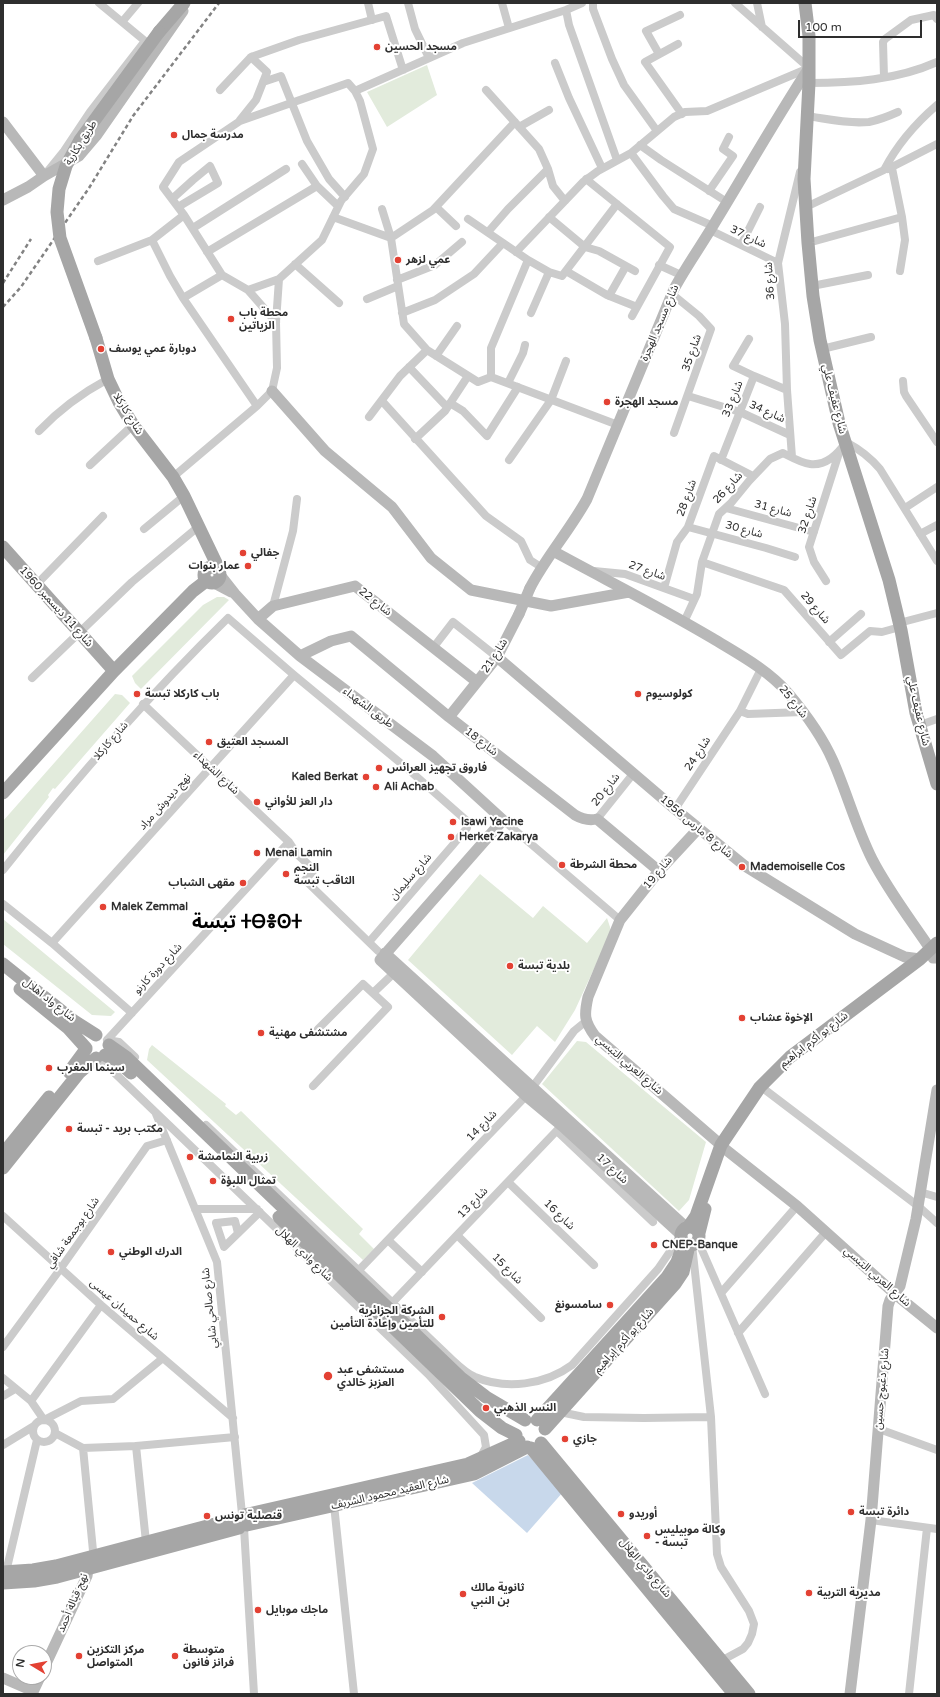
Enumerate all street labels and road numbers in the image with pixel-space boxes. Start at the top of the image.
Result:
street label: طريق بكارية [62,118,100,168]
street label: شارع 37 [728,223,768,251]
street label: شارع 36 [762,262,778,300]
street label: شارع مسجد الهجرة [638,283,682,363]
street label: شارع 35 [680,333,704,373]
street label: شارع عفيف علي [819,363,849,435]
street label: شارع 33 [720,379,746,419]
street label: شارع كاركلا [110,391,146,437]
street label: شارع 34 [747,398,787,426]
street label: شارع 26 [710,469,746,507]
street label: شارع 28 [674,478,700,518]
street label: شارع 32 [796,495,820,535]
street label: شارع 31 [753,498,793,520]
street label: شارع 30 [724,519,764,541]
street label: شارع 27 [627,559,667,583]
street label: شارع 11 ديسمبر 1960 [16,564,96,650]
street label: شارع 22 [356,585,394,619]
street label: شارع 29 [798,589,832,627]
street label: شارع 21 [479,636,511,676]
street label: شارع عفيف علي [904,675,932,747]
street label: شارع 25 [776,683,810,721]
street label: طريق الشهداء [340,685,396,731]
street label: شارع كاركلا [91,719,131,763]
street label: شارع 18 [462,725,500,759]
street label: شارع 24 [682,734,714,774]
street label: شارع الشهداء [190,748,242,798]
street label: نهج ديدوش مراد [136,771,194,833]
street label: شارع 20 [589,771,623,809]
street label: شارع 8 مارس 1956 [657,793,735,861]
street label: شارع سليمان [387,851,435,903]
street label: شارع 19 [641,854,675,892]
street label: شارع دورة كارنو [131,941,185,997]
street label: شارع واد اهلال [20,975,78,1025]
street label: شارع بو أكرم ابراهيم [777,1009,851,1071]
street label: شارع العربي التبسي [593,1032,665,1098]
street label: شارع 14 [464,1108,500,1144]
street label: شارع 17 [594,1151,630,1187]
street label: شارع 13 [455,1185,491,1221]
street label: شارع بوجمعة شافي [43,1195,103,1271]
street label: شارع 16 [541,1197,577,1233]
street label: شارع وادي الهلال [273,1224,335,1284]
street label: شارع العربي التبسي [841,1244,913,1310]
street label: شارع 15 [489,1251,525,1287]
street label: شارع صالحي شابي [199,1267,221,1349]
street label: شارع حميدان عيسى [87,1276,161,1344]
street label: شارع بو أكرم إبراهيم [591,1306,657,1376]
street label: شارع دغبوج حسين [872,1348,892,1430]
street label: شارع العقيد محمود الشريف [330,1473,450,1513]
street label: شارع وادي الهلال [616,1536,674,1600]
street label: نهج قبالة أحمد [55,1572,91,1634]

